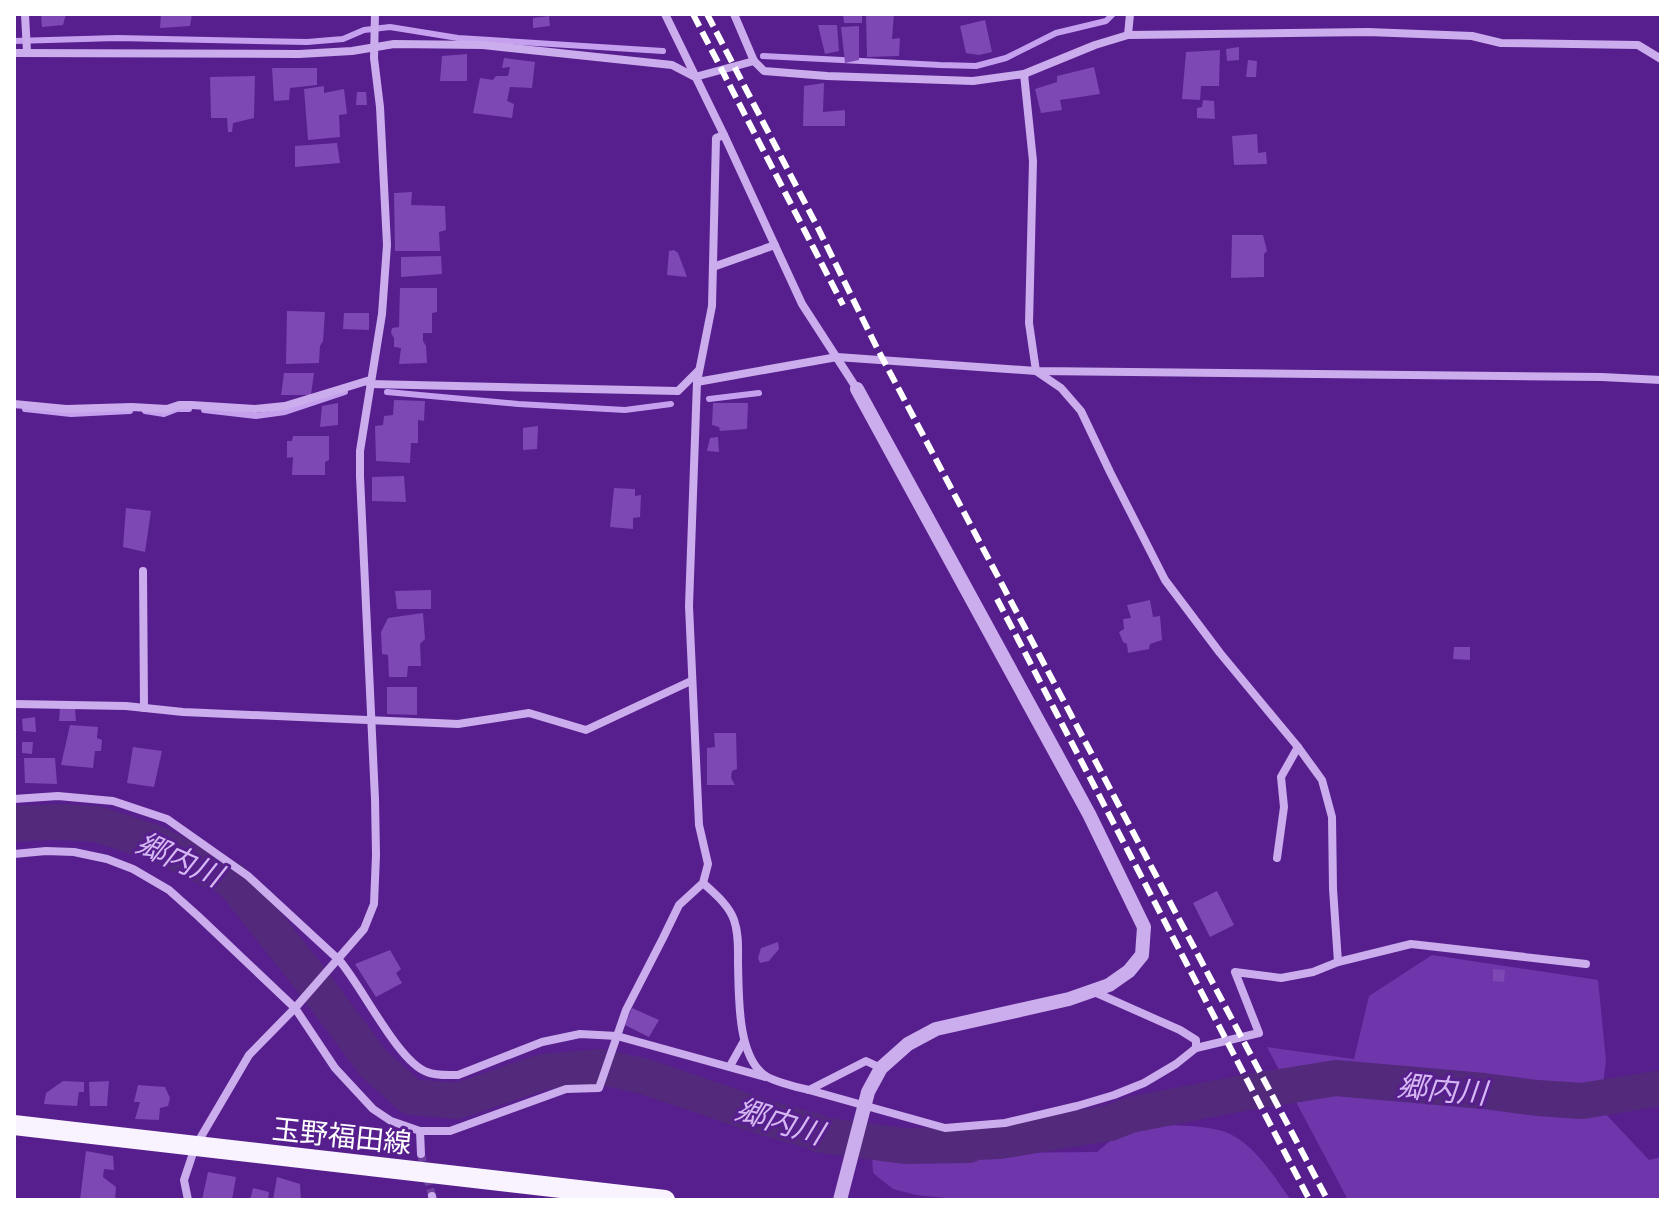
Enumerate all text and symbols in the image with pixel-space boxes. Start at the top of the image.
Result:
water label: 郷内川 [132,823,231,894]
water label: 郷内川 [1396,1066,1491,1110]
water label: 郷内川 [732,1090,831,1151]
street label: 玉野福田線 [271,1111,413,1159]

